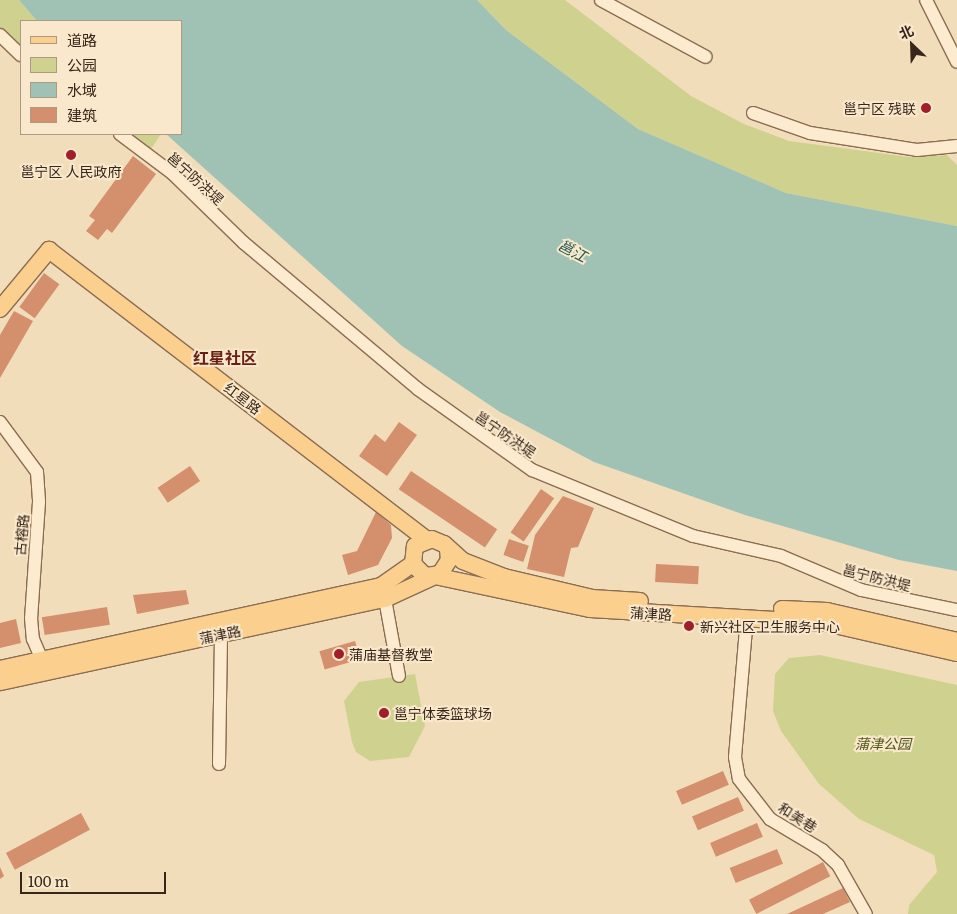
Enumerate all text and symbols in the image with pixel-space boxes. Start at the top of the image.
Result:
text: 北 [895,19,916,43]
legend [20,20,182,135]
north arrow [887,20,937,70]
text: 道路 [67,28,97,51]
text: 公园 [67,53,97,76]
text: 水域 [67,78,97,101]
place label: 邕宁区 残联 [843,100,916,116]
marker: 邕宁区 残联 [920,102,932,114]
text: 建筑 [67,103,97,126]
street label: 邕宁防洪堤 [164,148,228,208]
marker: 邕宁区 人民政府 [65,149,77,161]
place label: 邕宁区 人民政府 [21,163,121,179]
water label: 邕江 [556,235,590,265]
district label: 红星社区 [193,347,257,367]
street label: 红星路 [221,379,265,417]
street label: 邕宁防洪堤 [472,407,540,461]
street label: 古榕路 [11,513,31,557]
street label: 邕宁防洪堤 [841,560,913,594]
street label: 蒲津路 [630,604,672,622]
place label: 新兴社区卫生服务中心 [700,618,840,634]
marker: 新兴社区卫生服务中心 [682,619,696,633]
street label: 蒲津路 [198,621,242,647]
place label: 蒲庙基督教堂 [349,646,433,662]
marker: 蒲庙基督教堂 [333,648,345,660]
place label: 邕宁体委篮球场 [394,705,492,721]
marker: 邕宁体委篮球场 [378,707,390,719]
park label: 蒲津公园 [855,735,911,751]
street label: 和美巷 [776,799,820,835]
scale bar [22,862,169,894]
text: 100 m [28,869,69,892]

